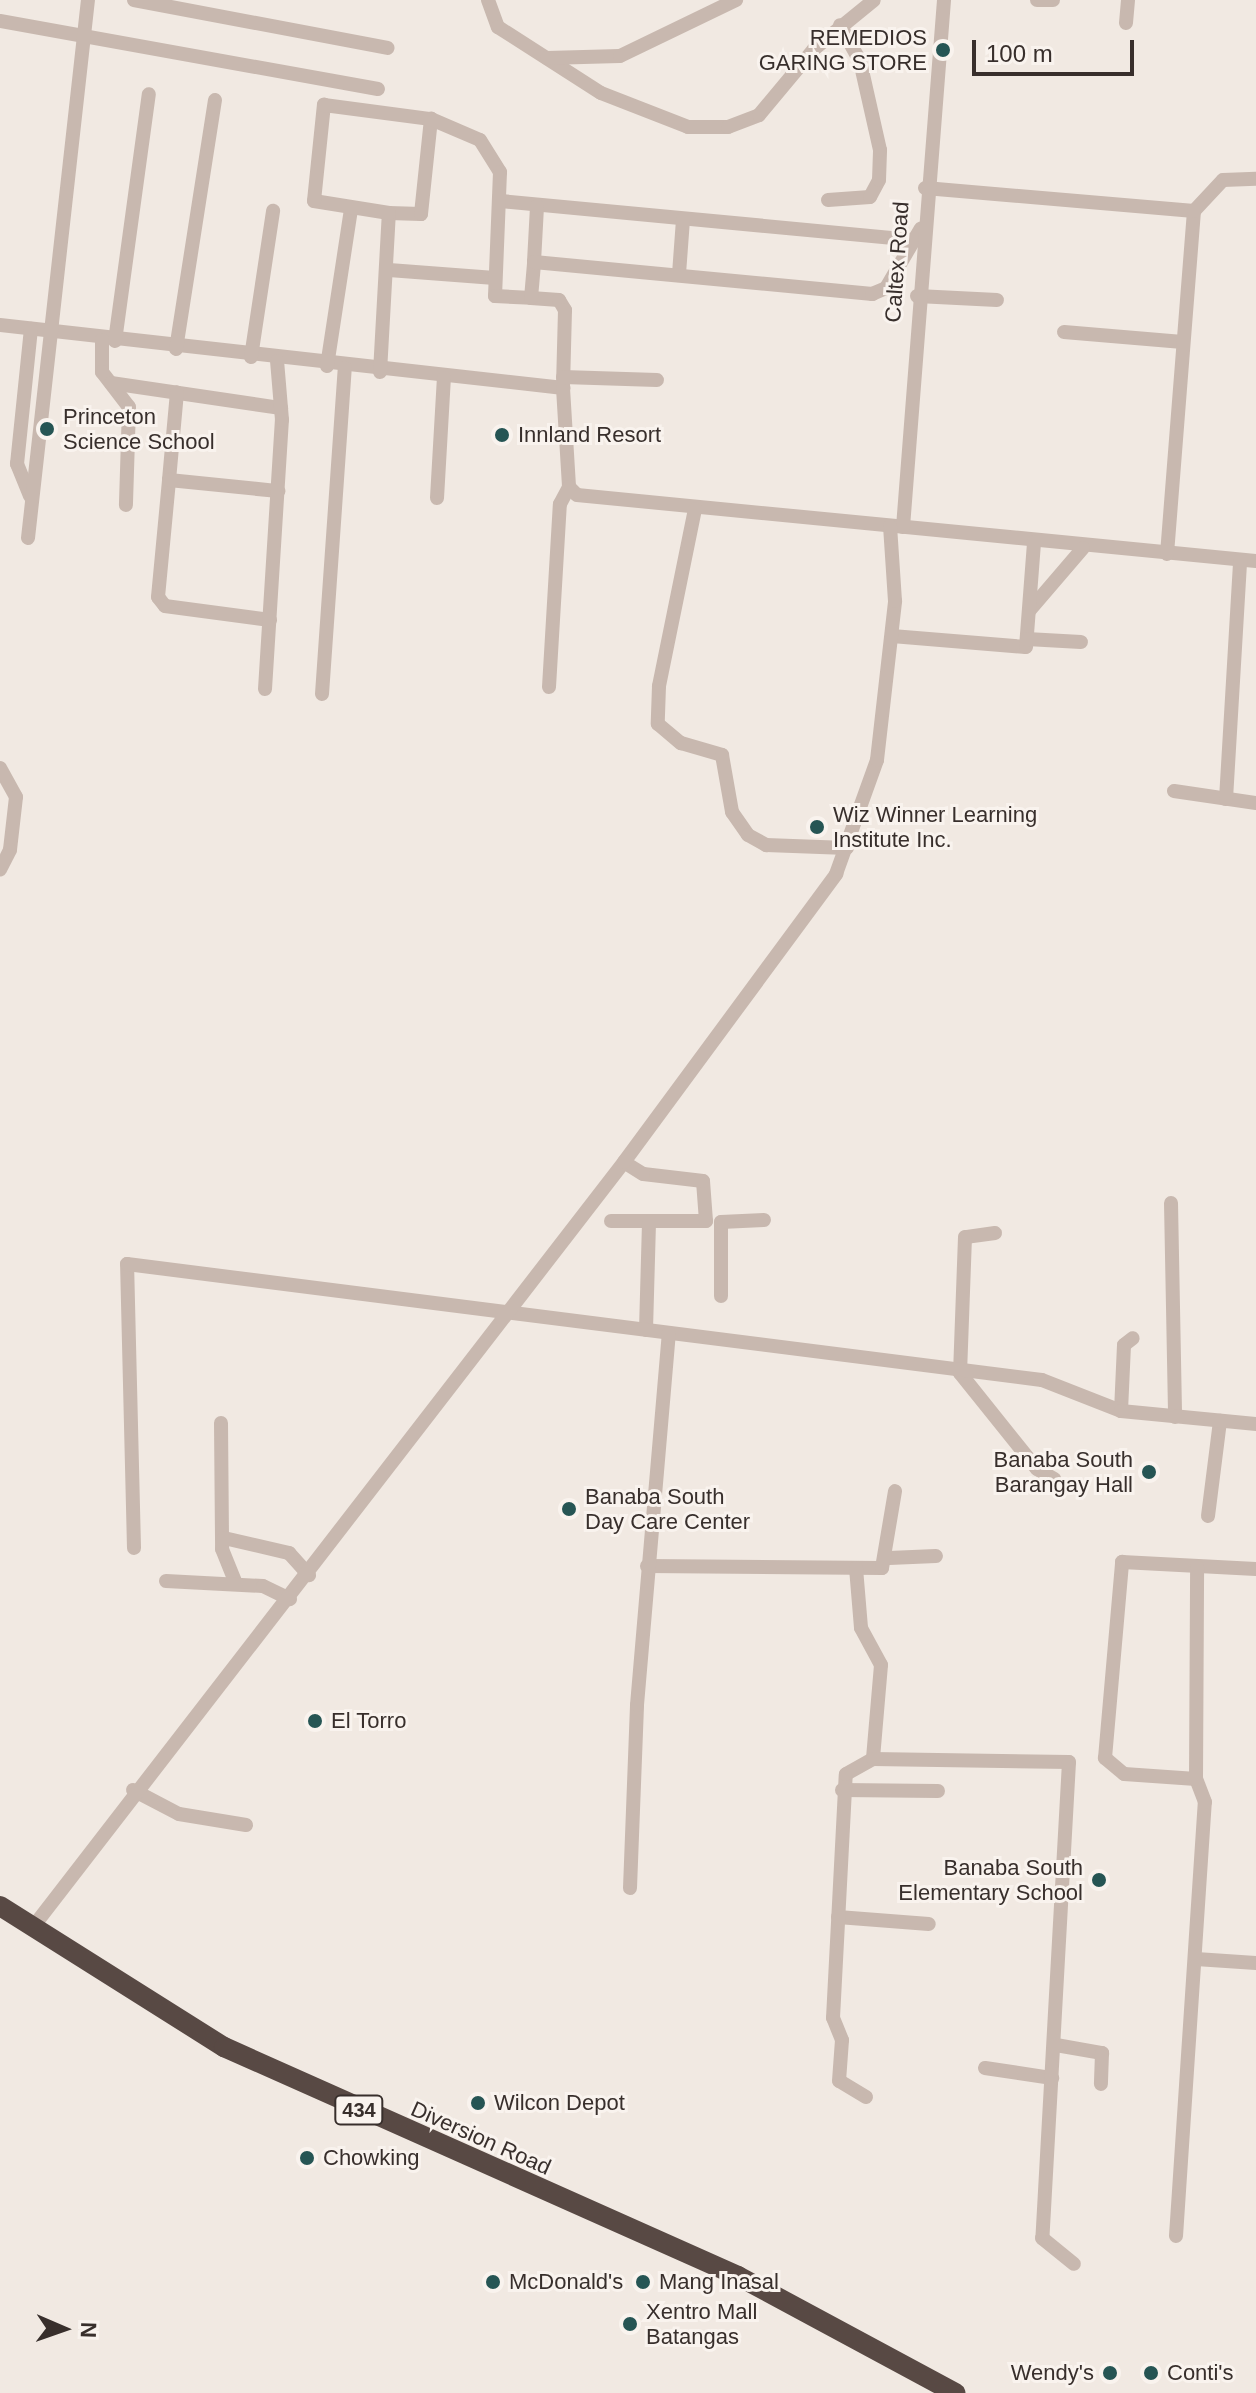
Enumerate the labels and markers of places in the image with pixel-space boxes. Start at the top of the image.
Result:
place label: REMEDIOS GARING STORE [759,24,927,76]
marker: REMEDIOS GARING STORE [934,41,952,59]
place label: Princeton Science School [63,403,215,454]
marker: Princeton Science School [38,420,56,438]
place label: Innland Resort [518,422,661,448]
marker: Innland Resort [493,426,511,444]
place label: Wiz Winner Learning Institute Inc. [833,801,1037,852]
marker: Wiz Winner Learning Institute Inc. [808,818,826,836]
place label: Banaba South Barangay Hall [994,1446,1133,1498]
marker: Banaba South Barangay Hall [1140,1463,1158,1481]
place label: Banaba South Day Care Center [585,1483,750,1534]
marker: Banaba South Day Care Center [560,1500,578,1518]
place label: El Torro [331,1708,407,1734]
marker: El Torro [306,1712,324,1730]
place label: Banaba South Elementary School [898,1854,1083,1906]
marker: Banaba South Elementary School [1090,1871,1108,1889]
place label: Wilcon Depot [494,2090,625,2116]
marker: Wilcon Depot [469,2094,487,2112]
place label: Chowking [323,2145,420,2171]
marker: Chowking [298,2149,316,2167]
place label: McDonald's [509,2269,623,2295]
place label: Mang Inasal [659,2269,779,2295]
marker: McDonald's [484,2273,502,2291]
marker: Mang Inasal [634,2273,652,2291]
place label: Xentro Mall Batangas [646,2298,757,2350]
marker: Xentro Mall Batangas [621,2315,639,2333]
place label: Wendy's [1011,2360,1094,2386]
place label: Conti's [1167,2360,1234,2386]
marker: Wendy's [1101,2364,1119,2382]
marker: Conti's [1142,2364,1160,2382]

